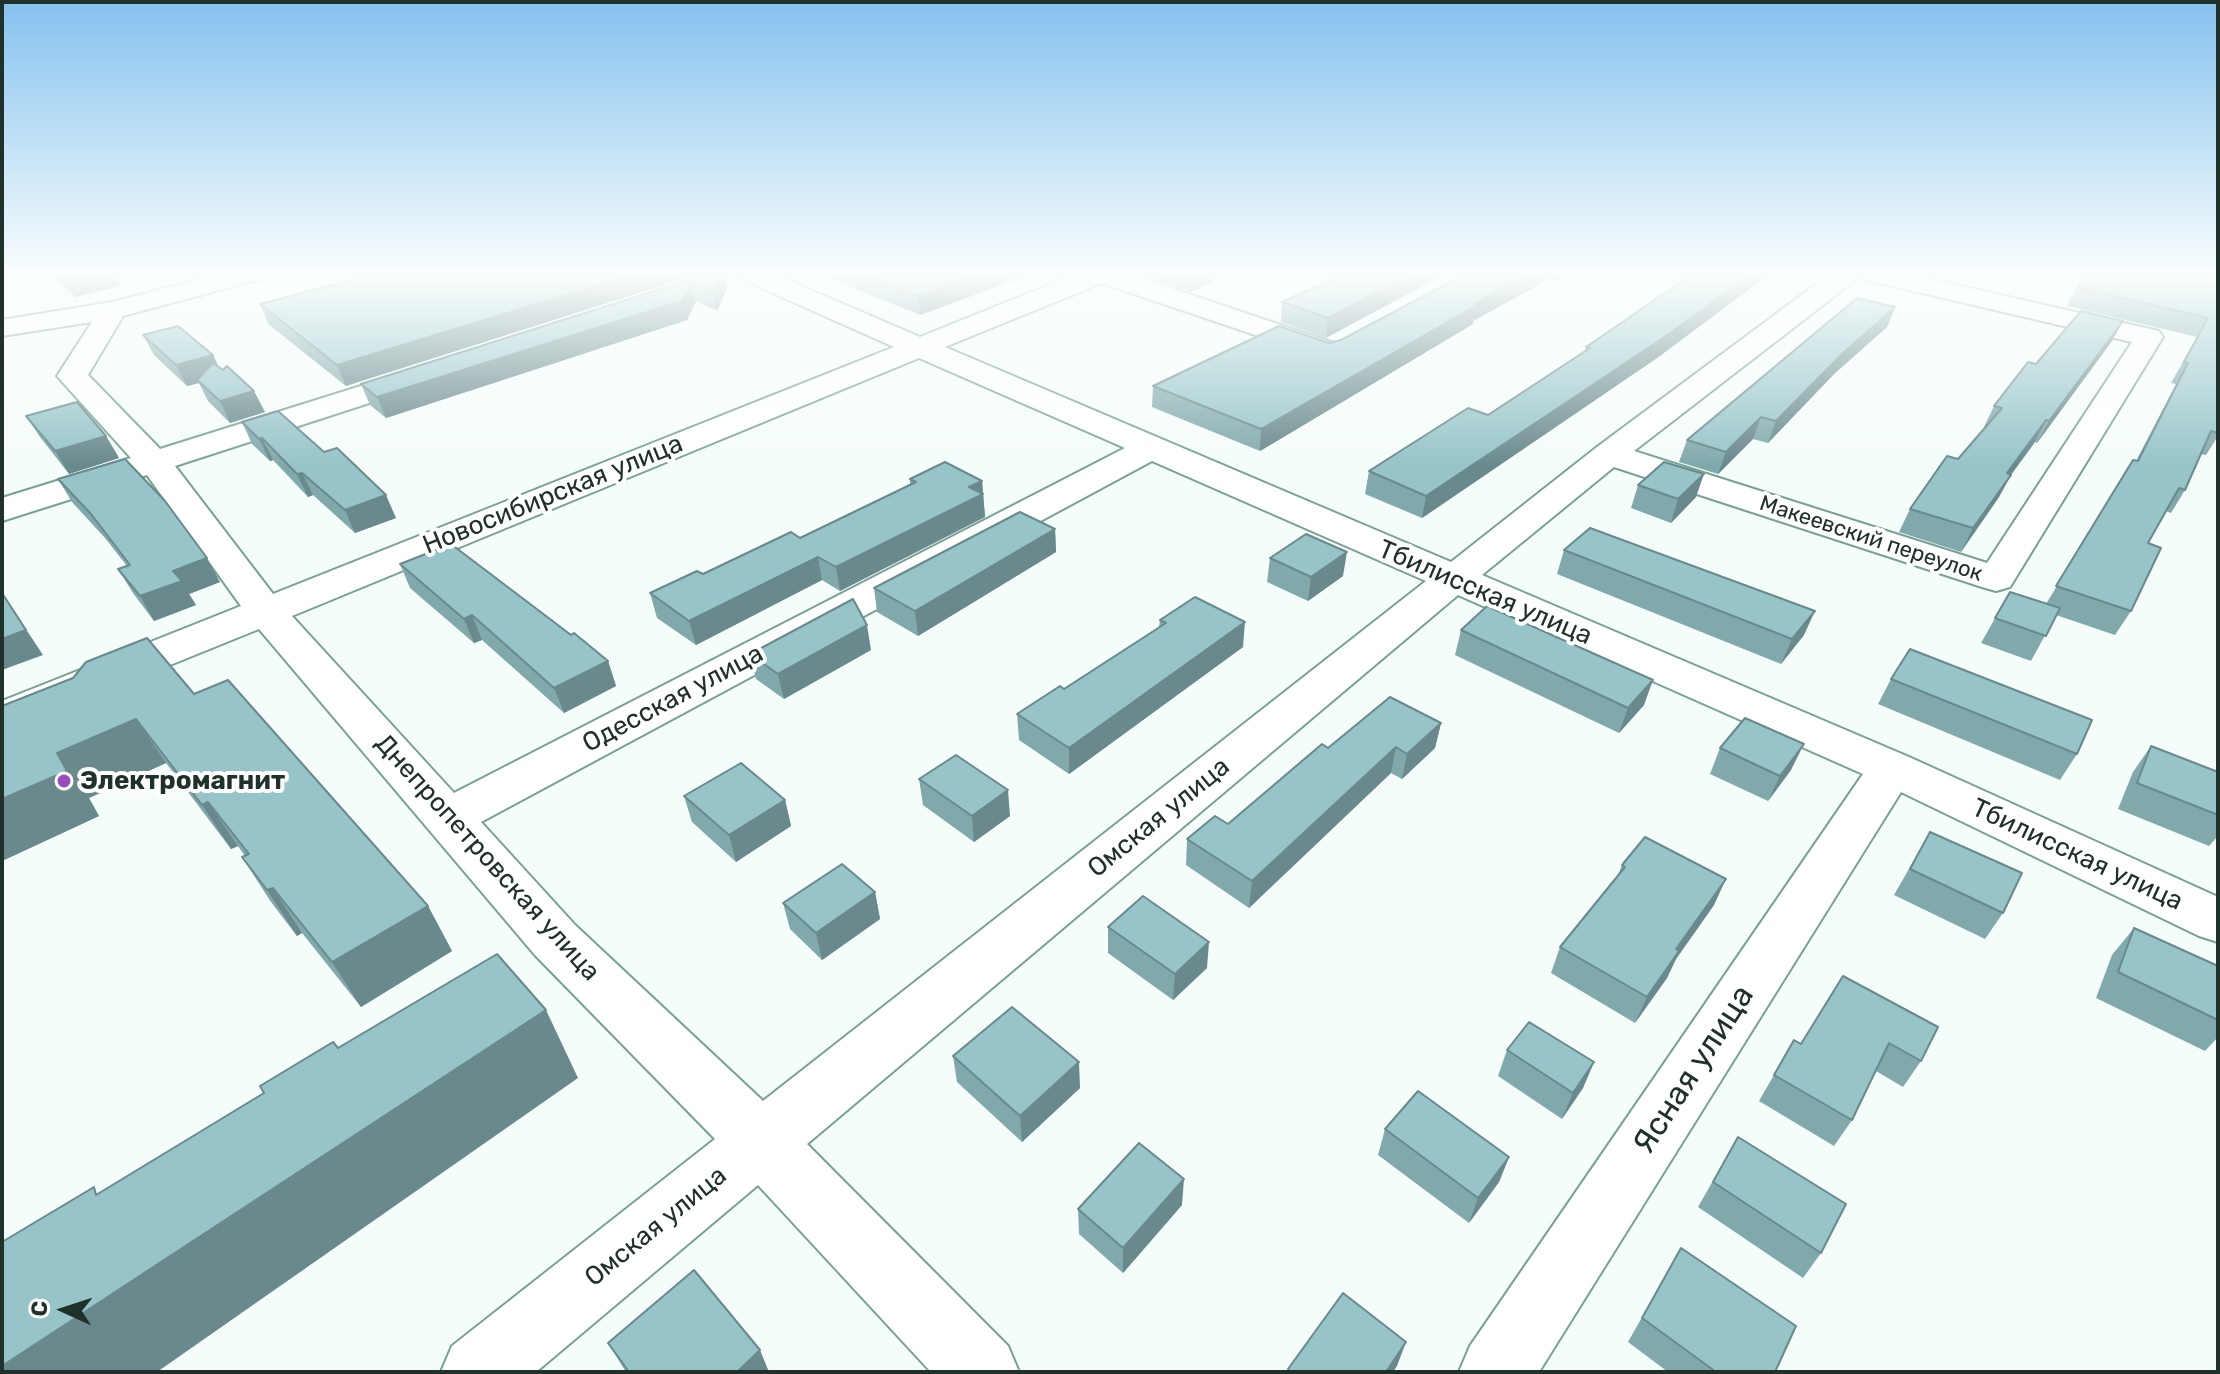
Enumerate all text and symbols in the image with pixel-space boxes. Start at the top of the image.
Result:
street label: Новосибирская улица [418,429,688,561]
street label: Макеевский переулок [1756,490,1986,588]
street label: Тбилисская улица [1373,534,1597,652]
street label: Одесская улица [577,638,769,760]
street label: Днепропетровская улица [368,728,606,988]
street label: Омская улица [1082,751,1236,885]
place label: Электромагнит [80,765,285,797]
marker: Электромагнит [55,772,73,790]
street label: Тбилисская улица [1967,792,2187,918]
street label: Ясная улица [1625,979,1763,1161]
street label: Омская улица [579,1160,733,1294]
north arrow [24,1270,104,1350]
text: С [26,1300,53,1317]

